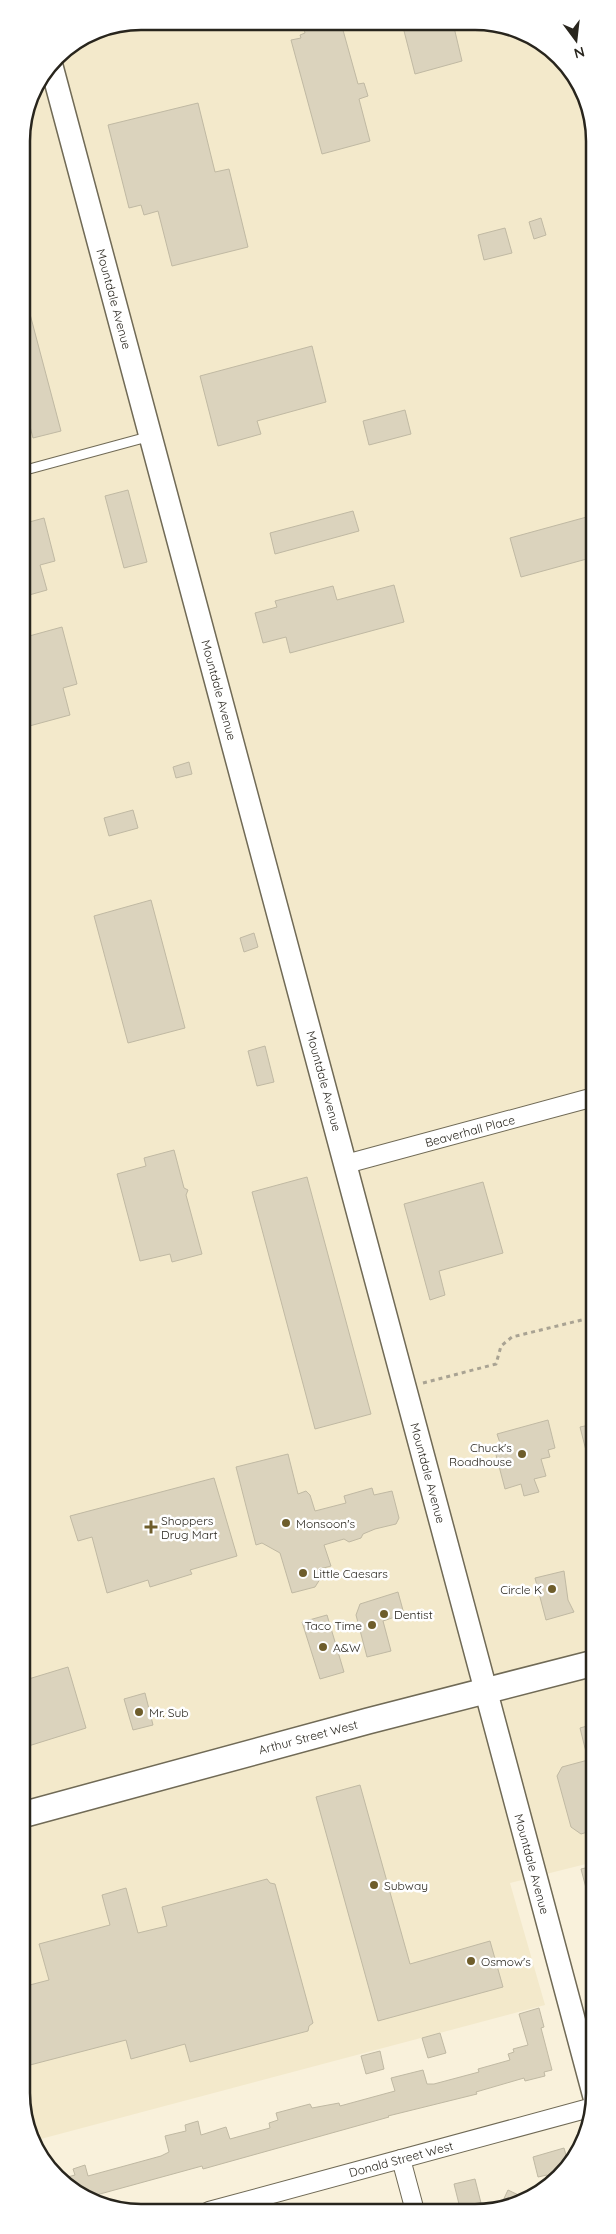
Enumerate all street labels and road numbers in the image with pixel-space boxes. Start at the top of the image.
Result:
street label: Mountdale Avenue [93,247,135,351]
street label: Mountdale Avenue [198,638,240,742]
street label: Mountdale Avenue [303,1029,345,1133]
street label: Beaverhall Place [423,1112,517,1150]
street label: Mountdale Avenue [407,1421,449,1525]
street label: Arthur Street West [257,1717,359,1757]
street label: Mountdale Avenue [511,1812,553,1916]
street label: Donald Street West [347,2138,455,2180]

